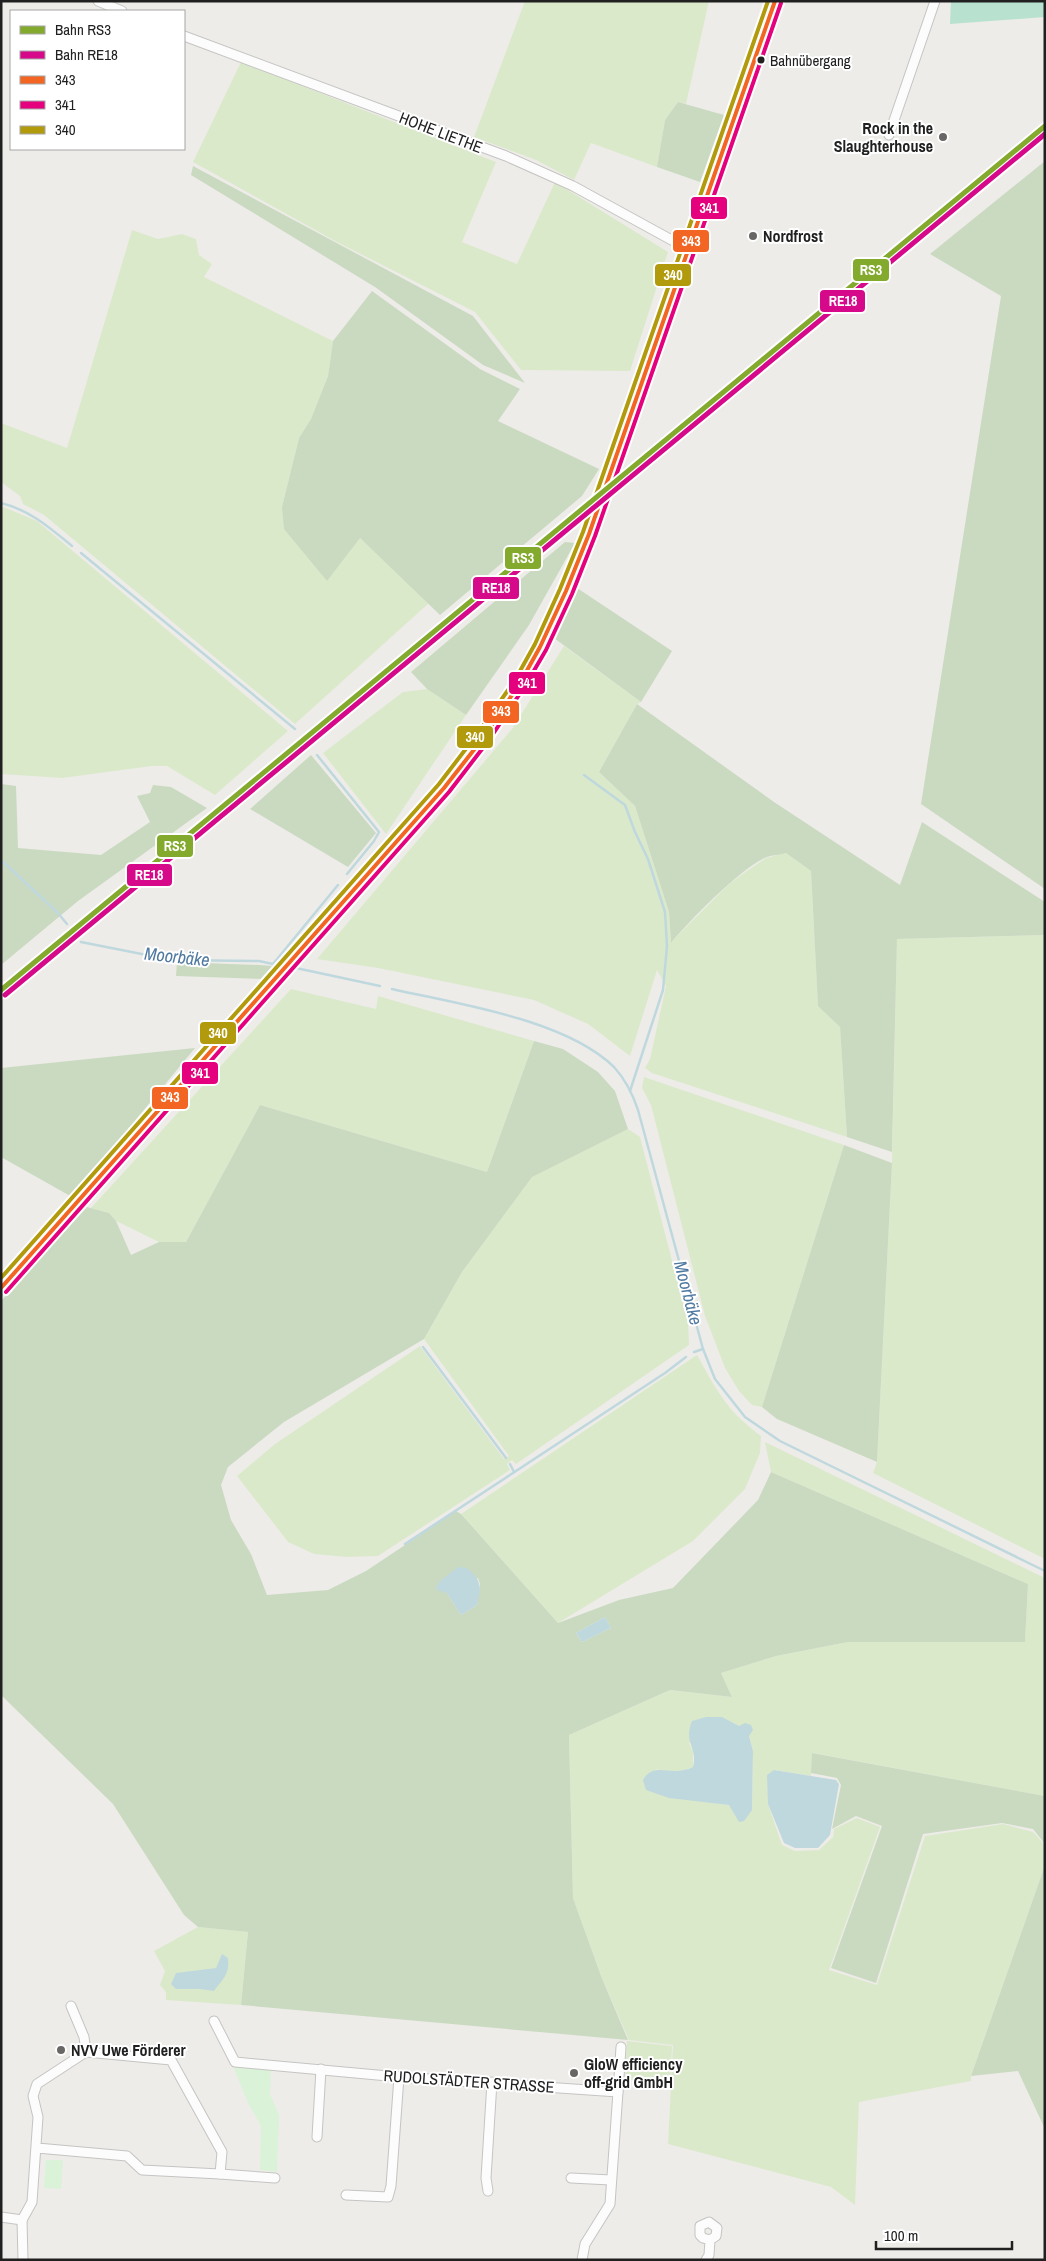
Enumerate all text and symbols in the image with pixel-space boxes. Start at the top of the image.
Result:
legend [10,10,185,150]
text: Bahn RS3 [55,19,111,40]
text: Bahn RE18 [55,44,118,65]
place label: Bahnübergang [770,50,851,71]
marker: Bahnübergang [756,55,766,65]
text: 343 [55,69,76,90]
text: 341 [55,94,76,115]
street label: HOHE LIETHE [396,106,486,158]
place label: Rock in the Slaughterhouse [834,117,933,157]
text: 340 [55,119,76,140]
marker: Rock in the Slaughterhouse [937,131,949,143]
line badge: 341 [690,196,728,220]
text: 341 [699,199,719,217]
place label: Nordfrost [763,225,823,247]
line badge: 343 [672,229,710,253]
marker: Nordfrost [747,230,759,242]
text: 343 [681,232,701,250]
line badge: RS3 [852,258,890,282]
text: RS3 [860,261,882,279]
line badge: 340 [654,263,692,287]
text: 340 [663,266,683,284]
line badge: RE18 [819,289,866,313]
text: RE18 [829,292,857,310]
line badge: RS3 [504,546,542,570]
text: RS3 [512,549,534,567]
line badge: RE18 [472,576,520,600]
text: RE18 [482,579,510,597]
line badge: 341 [508,671,546,695]
text: 341 [517,674,537,692]
line badge: 343 [482,700,520,724]
text: 343 [491,702,511,720]
line badge: 340 [456,725,494,749]
text: 340 [465,728,485,746]
line badge: RS3 [156,834,194,858]
text: RS3 [164,837,186,855]
line badge: RE18 [126,863,173,887]
text: RE18 [135,866,163,884]
water label: Moorbäke [143,941,211,972]
line badge: 340 [199,1021,237,1045]
text: 340 [208,1024,228,1042]
line badge: 341 [181,1061,219,1085]
text: 341 [190,1064,210,1082]
line badge: 343 [151,1086,189,1110]
text: 343 [160,1088,180,1106]
water label: Moorbäke [668,1258,709,1328]
place label: NVV Uwe Förderer [71,2039,186,2061]
marker: NVV Uwe Förderer [55,2044,67,2056]
place label: GloW efficiency off-grid GmbH [584,2053,683,2093]
street label: RUDOLSTÄDTER STRASSE [383,2064,555,2098]
marker: GloW efficiency off-grid GmbH [568,2067,580,2079]
scale bar [876,2218,1012,2250]
text: 100 m [884,2225,918,2246]

